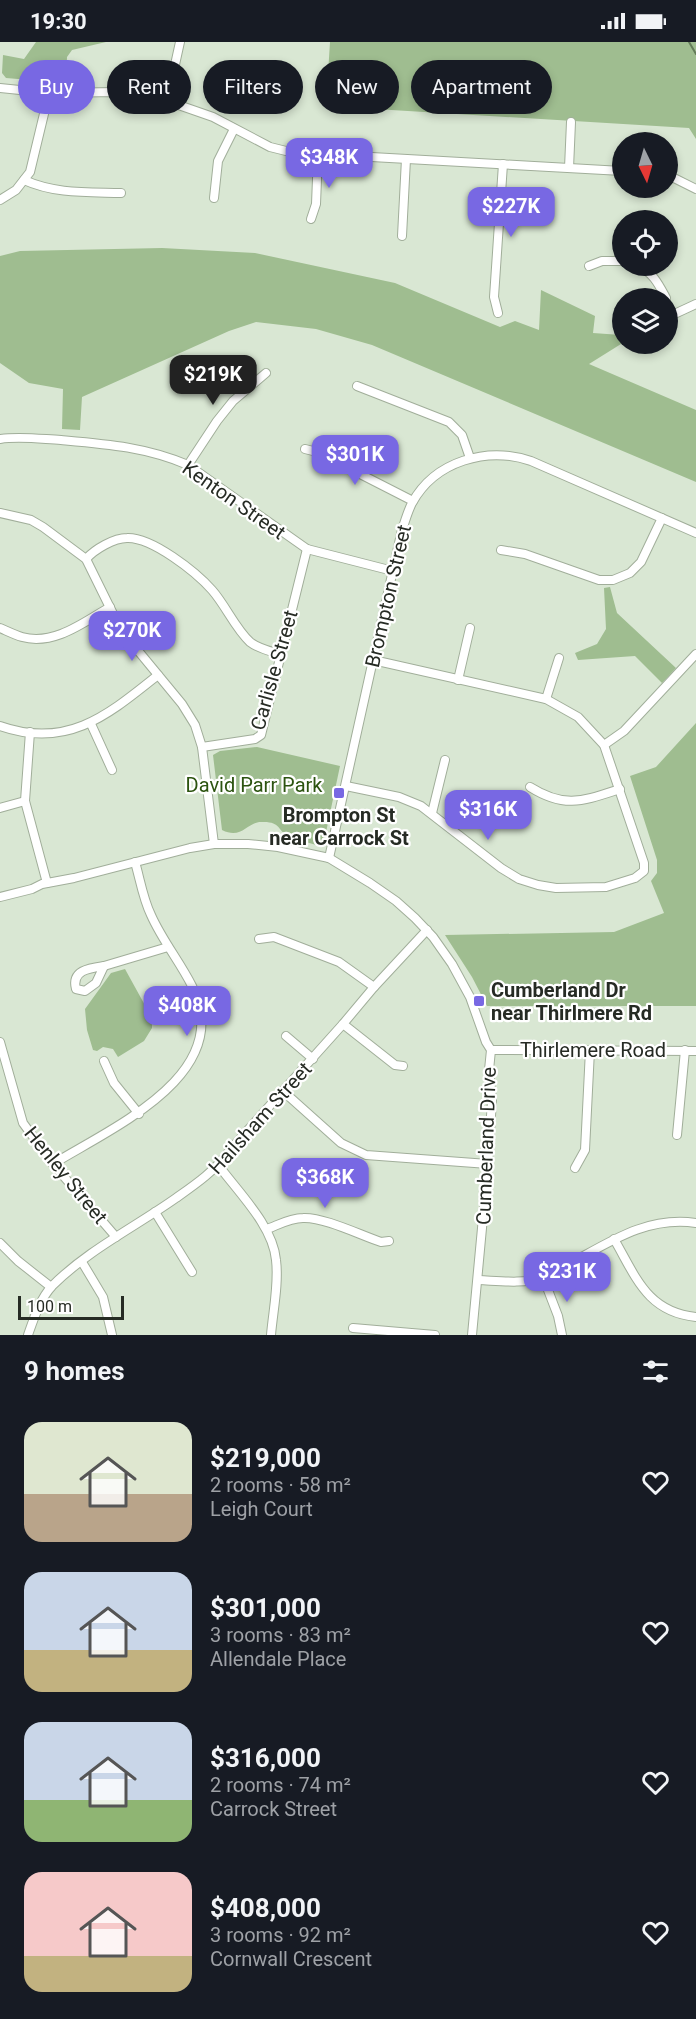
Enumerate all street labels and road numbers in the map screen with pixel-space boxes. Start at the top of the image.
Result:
street label: Kenton Street [178,456,290,544]
street label: Brompton Street [360,522,416,670]
street label: Carlisle Street [245,607,303,733]
street label: Thirlemere Road [520,1038,666,1062]
street label: Hailsham Street [203,1057,317,1179]
street label: Cumberland Drive [471,1067,501,1225]
street label: Henley Street [19,1121,113,1229]

